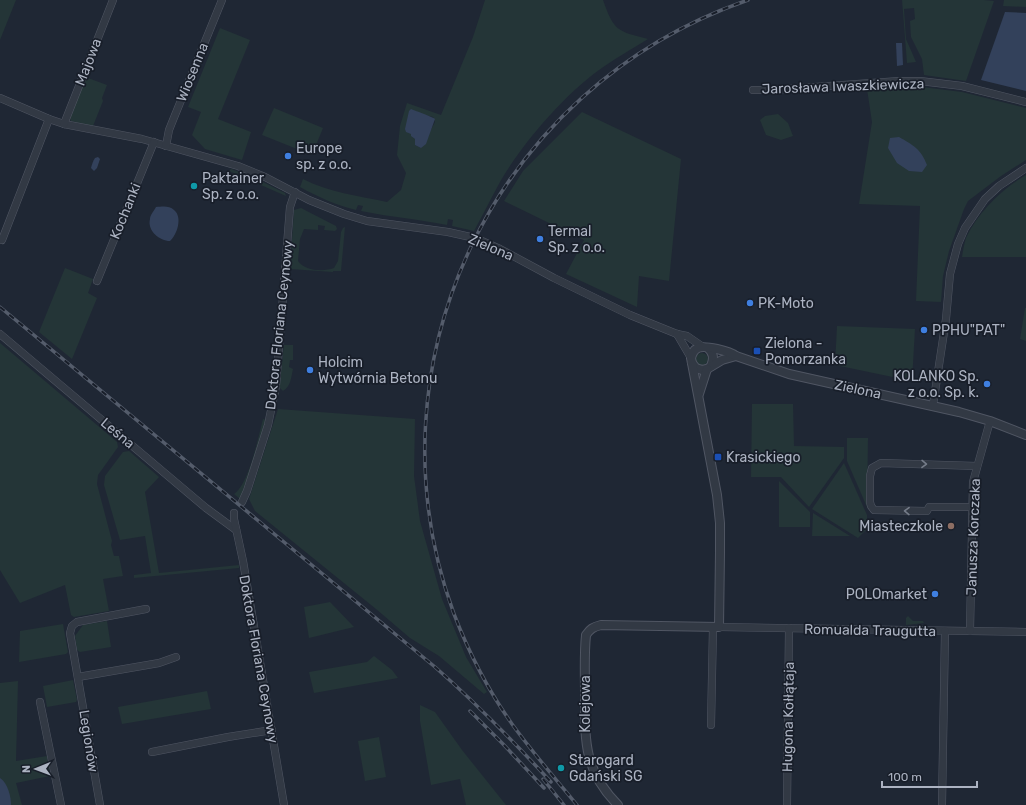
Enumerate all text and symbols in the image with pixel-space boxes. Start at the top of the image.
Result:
street label: Majowa [72,36,105,88]
street label: Wiosenna [173,40,212,104]
street label: Jarosława Iwaszkiewicza [761,75,925,98]
place label: Europe sp. z o.o. [296,140,352,173]
marker: Europe sp. z o.o. [283,151,293,161]
place label: Paktainer Sp. z o.o. [202,170,265,203]
street label: Kochanki [107,181,144,242]
marker: Paktainer Sp. z o.o. [189,181,199,191]
place label: Termal Sp. z o.o. [548,223,605,256]
street label: Zielona [466,230,516,265]
marker: Termal Sp. z o.o. [535,234,545,244]
street label: Doktora Floriana Ceynowy [262,239,297,411]
place label: PK-Moto [758,295,814,312]
marker: PK-Moto [745,298,755,308]
place label: PPHU"PAT" [932,322,1005,339]
marker: PPHU"PAT" [919,325,929,335]
place label: Zielona - Pomorzanka [765,335,846,368]
marker: Zielona - Pomorzanka [752,346,762,356]
place label: Holcim Wytwórnia Betonu [318,354,437,387]
marker: Holcim Wytwórnia Betonu [305,365,315,375]
place label: KOLANKO Sp. z o.o. Sp. k. [893,368,979,401]
street label: Zielona [833,376,883,403]
marker: KOLANKO Sp. z o.o. Sp. k. [982,379,992,389]
street label: Leśna [97,414,138,452]
place label: Krasickiego [726,449,800,466]
marker: Krasickiego [713,452,723,462]
one-way arrow [921,460,927,468]
street label: Janusza Korczaka [963,478,984,596]
one-way arrow [904,507,910,515]
place label: Miasteczkole [859,518,943,535]
marker: Miasteczkole [946,521,956,531]
street label: Doktora Floriana Ceynowy [235,574,282,745]
place label: POLOmarket [846,586,928,603]
marker: POLOmarket [930,589,940,599]
street label: Romualda Traugutta [804,621,936,640]
street label: Hugona Kołłątaja [779,662,798,772]
street label: Kolejowa [577,675,594,733]
street label: Legionów [75,709,102,773]
north arrow [16,749,56,789]
place label: Starogard Gdański SG [569,752,643,785]
marker: Starogard Gdański SG [556,763,566,773]
scale bar [882,763,977,789]
text: N [20,765,33,773]
text: 100 m [888,770,922,784]

